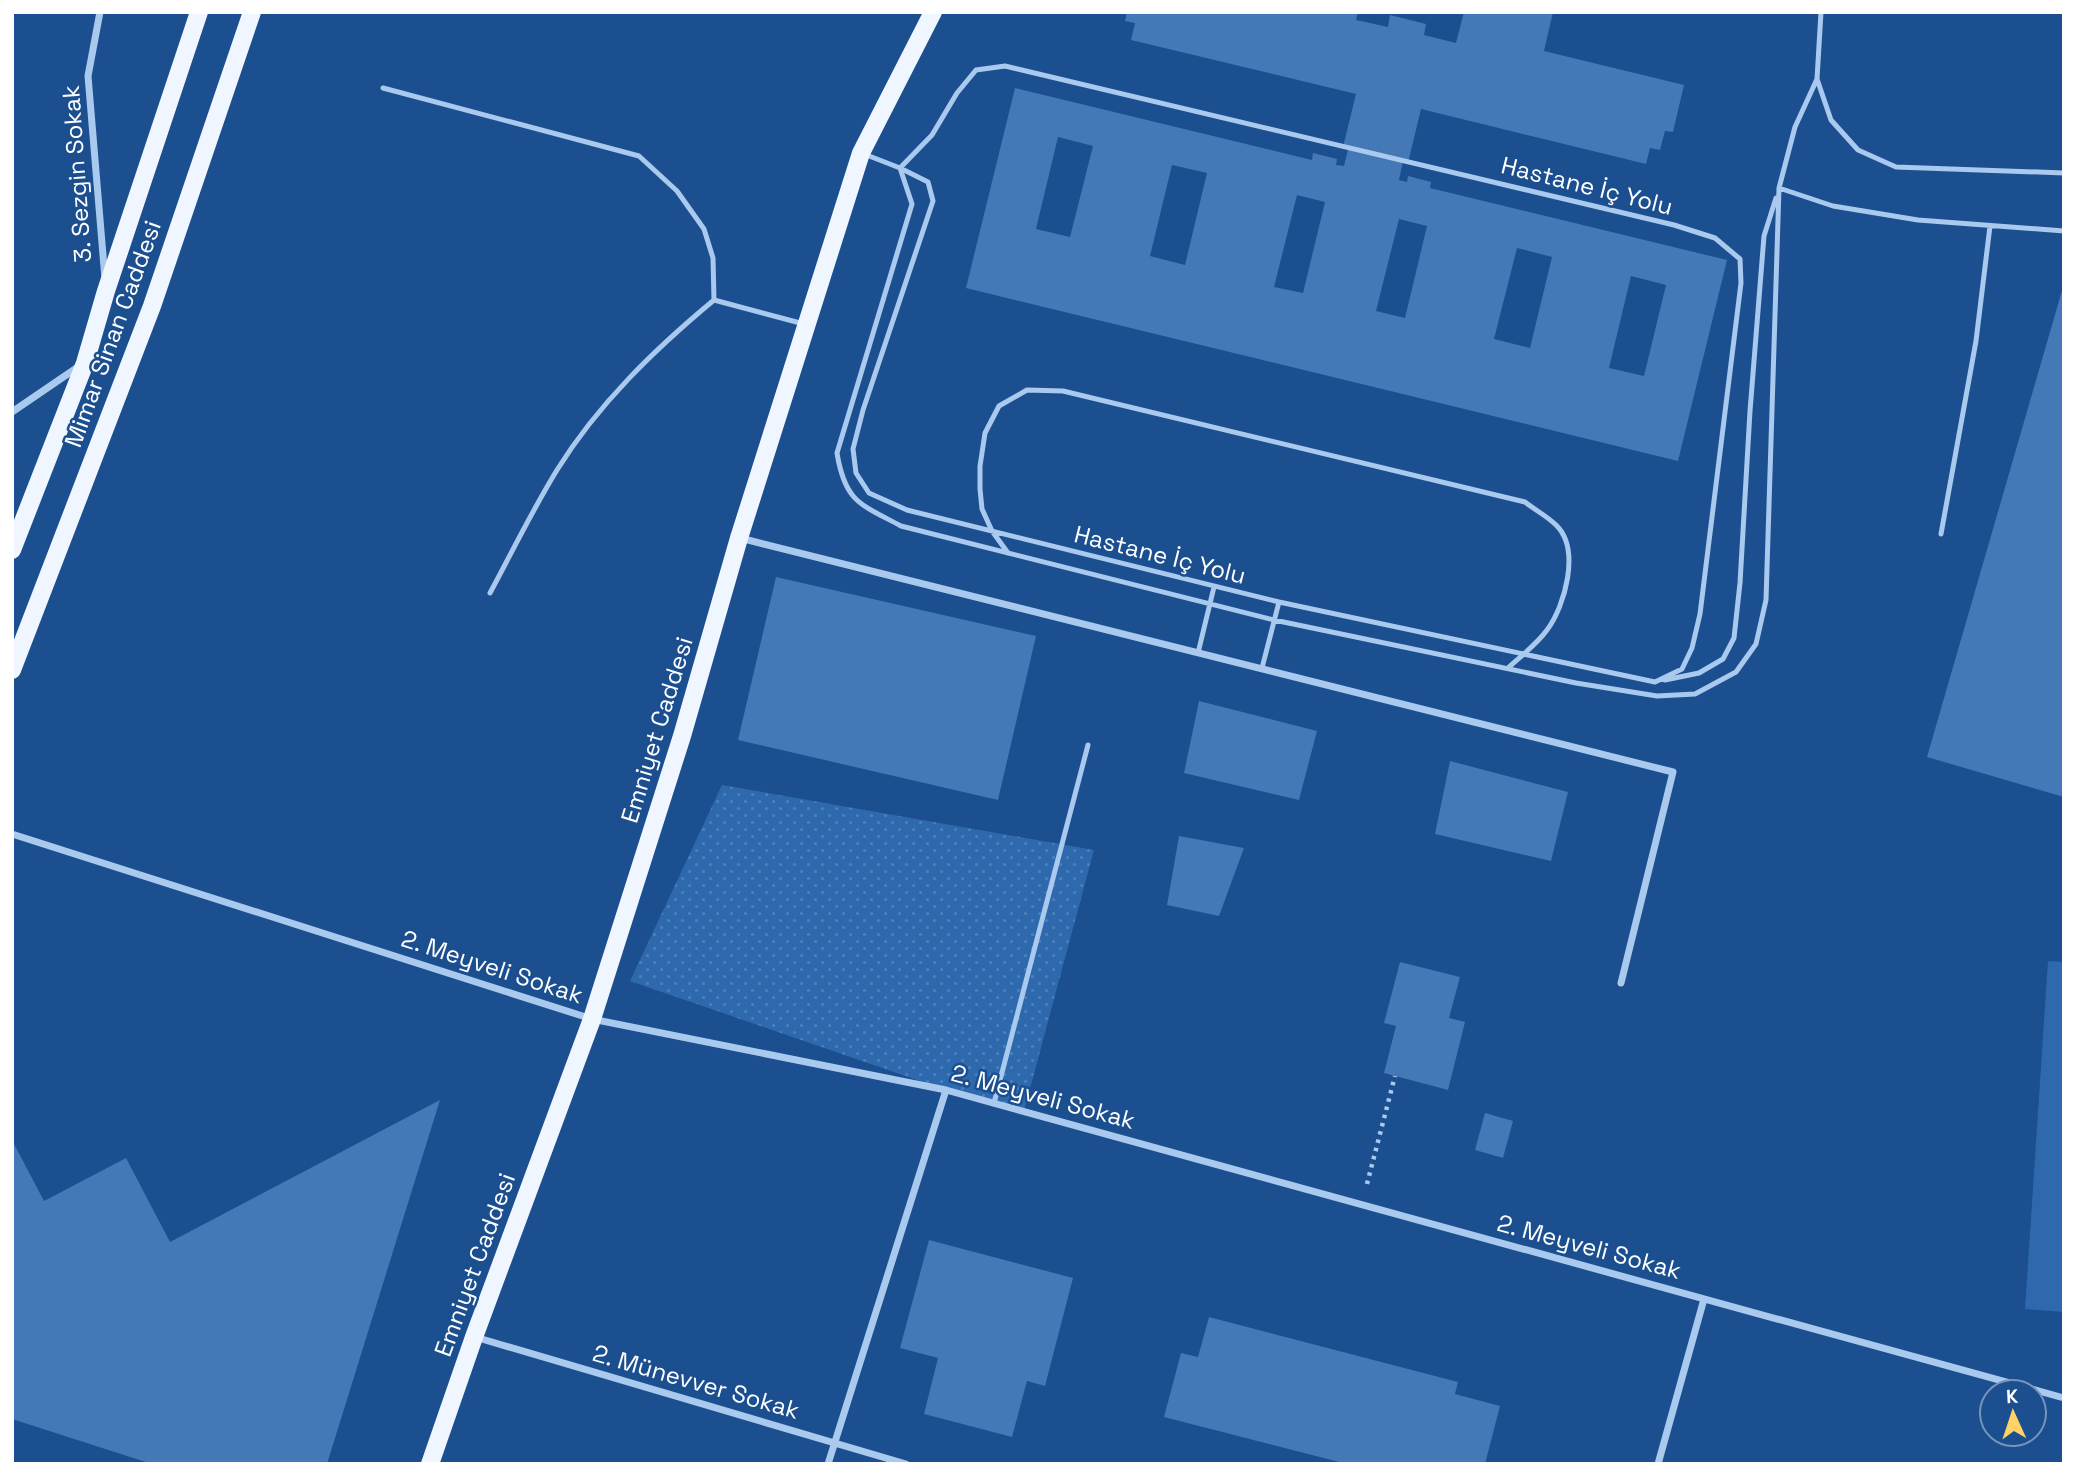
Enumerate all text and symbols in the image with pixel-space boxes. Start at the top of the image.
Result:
street label: 3. Sezgin Sokak [55,84,98,264]
street label: Hastane İç Yolu [1498,149,1676,222]
street label: Mimar Sinan Caddesi [57,216,168,451]
street label: Hastane İç Yolu [1071,518,1249,591]
street label: Emniyet Caddesi [613,633,700,827]
street label: 2. Meyveli Sokak [397,923,587,1010]
street label: 2. Meyveli Sokak [948,1057,1139,1136]
street label: Emniyet Caddesi [427,1169,522,1361]
street label: 2. Meyveli Sokak [1494,1207,1685,1286]
street label: 2. Münevver Sokak [589,1337,803,1426]
north arrow [1978,1378,2048,1448]
text: K [2006,1384,2019,1409]

